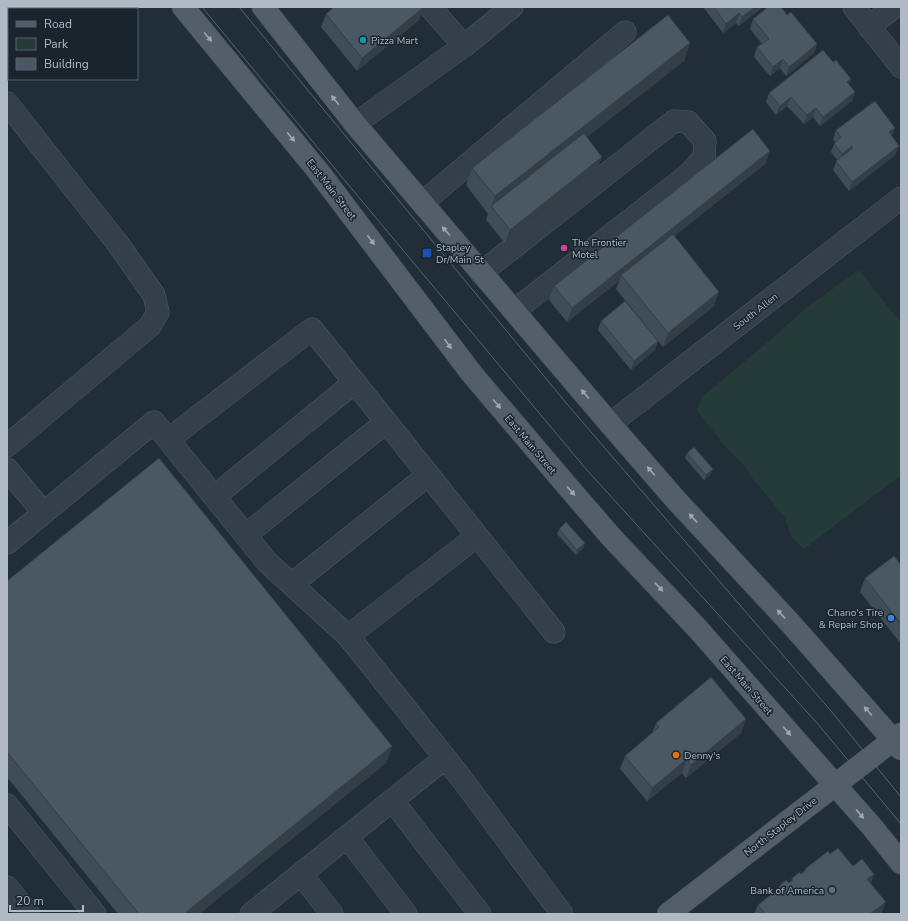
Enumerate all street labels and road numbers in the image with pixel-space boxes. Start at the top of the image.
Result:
street label: East Main Street [303,156,360,223]
street label: South Allen [730,290,781,334]
street label: East Main Street [501,412,560,478]
street label: East Main Street [717,653,776,718]
street label: North Stapley Drive [741,794,820,860]

